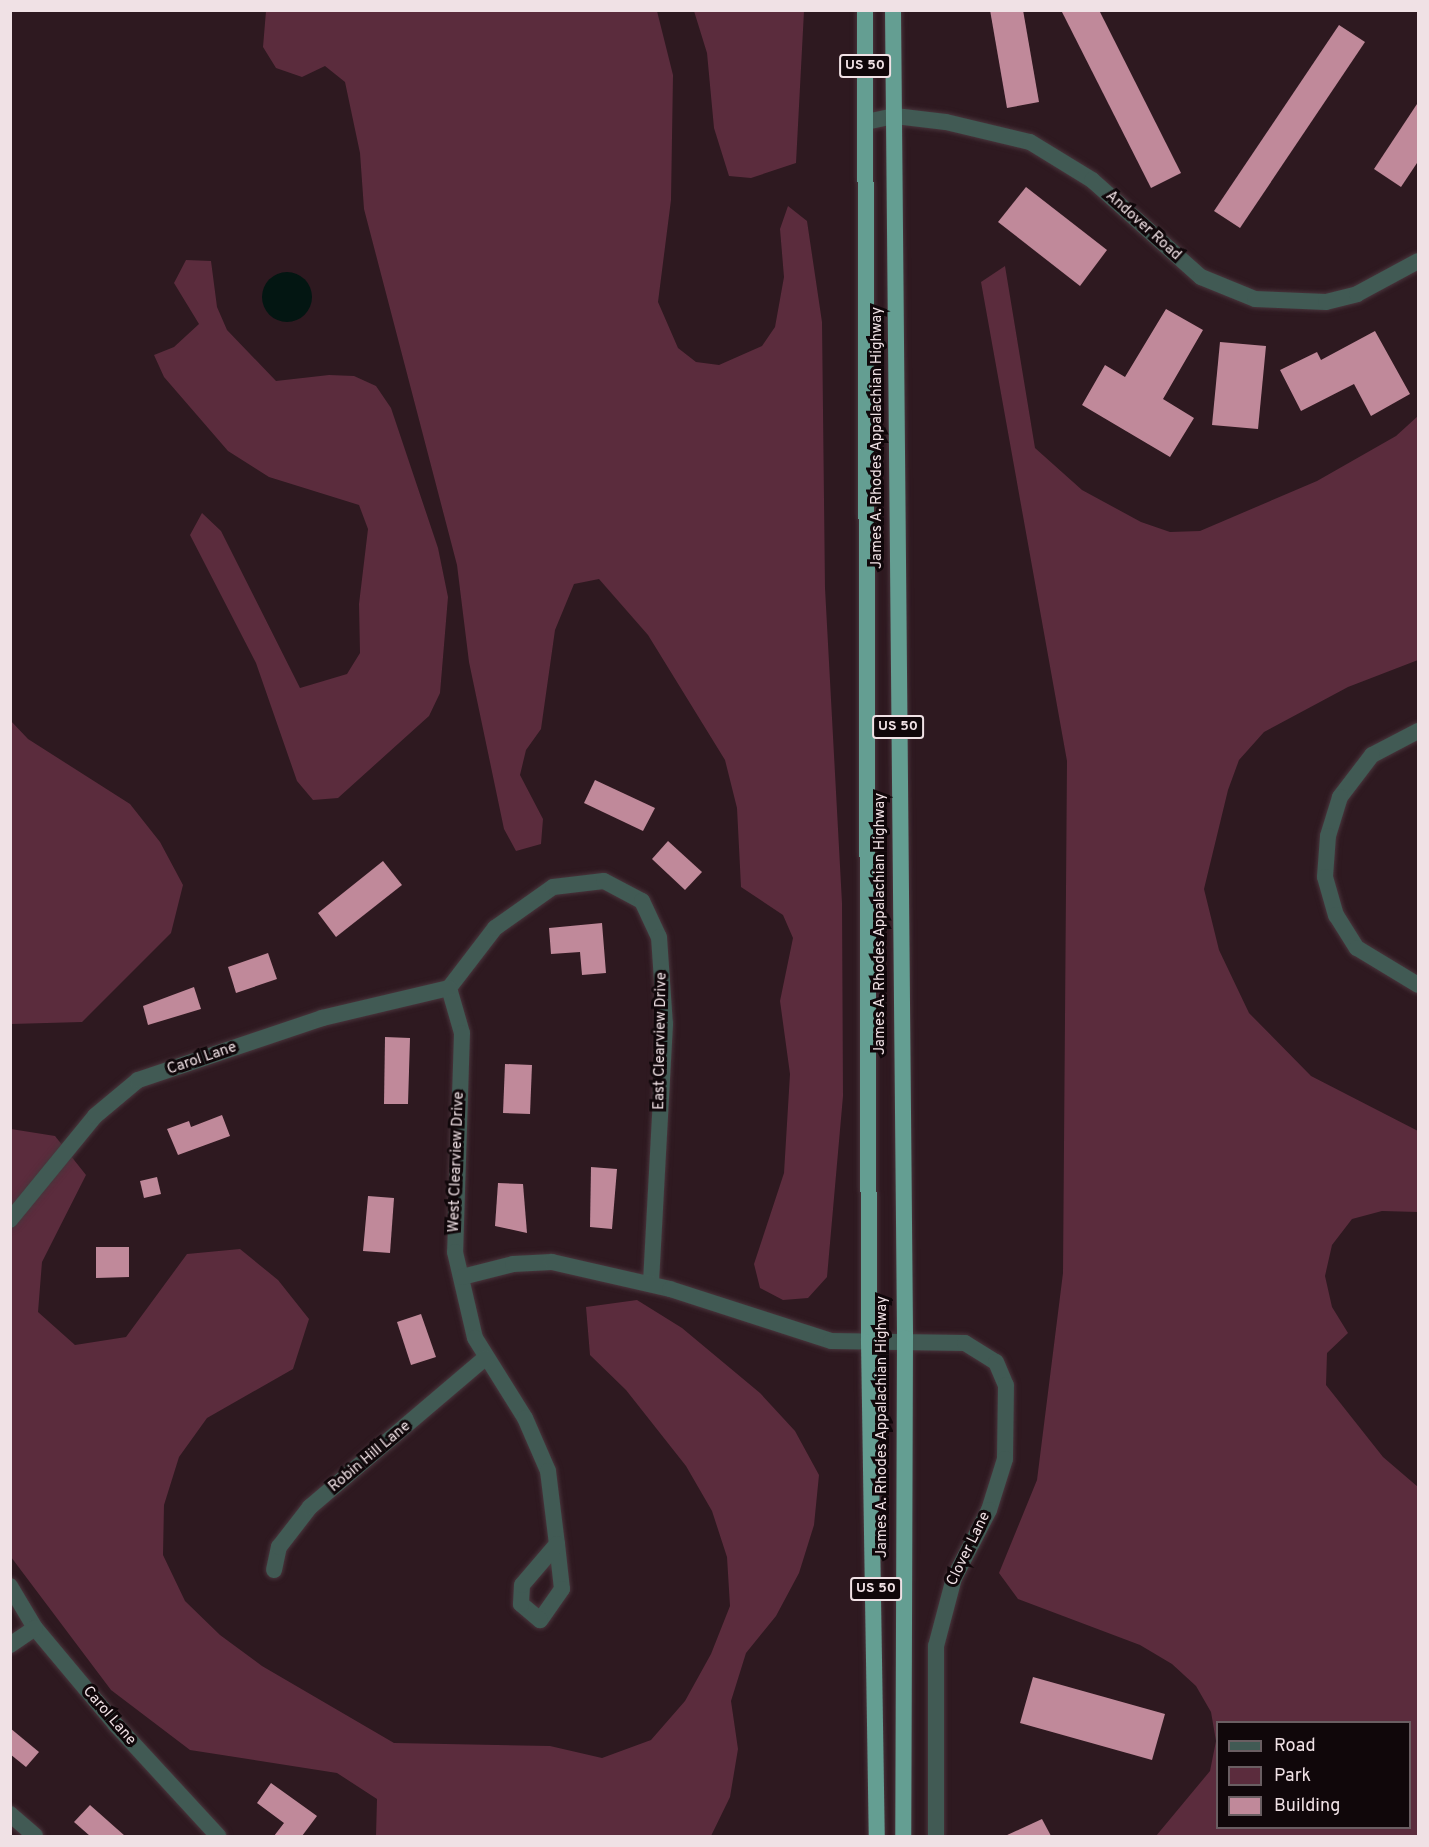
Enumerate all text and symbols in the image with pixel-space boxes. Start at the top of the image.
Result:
road number: US 50 [838,55,892,77]
street label: Andover Road [1101,187,1185,265]
street label: James A. Rhodes Appalachian Highway [869,306,887,570]
road number: US 50 [871,716,925,738]
street label: James A. Rhodes Appalachian Highway [872,792,890,1056]
street label: East Clearview Drive [651,972,671,1110]
street label: Carol Lane [165,1039,239,1079]
street label: West Clearview Drive [446,1091,468,1233]
street label: James A. Rhodes Appalachian Highway [874,1295,892,1559]
street label: Robin Hill Lane [325,1418,415,1496]
street label: Clover Lane [943,1509,995,1589]
road number: US 50 [849,1578,903,1600]
street label: Carol Lane [78,1683,140,1749]
legend [1216,1721,1411,1829]
text: Road [1274,1735,1316,1758]
text: Park [1274,1765,1311,1788]
text: Building [1274,1795,1340,1818]

